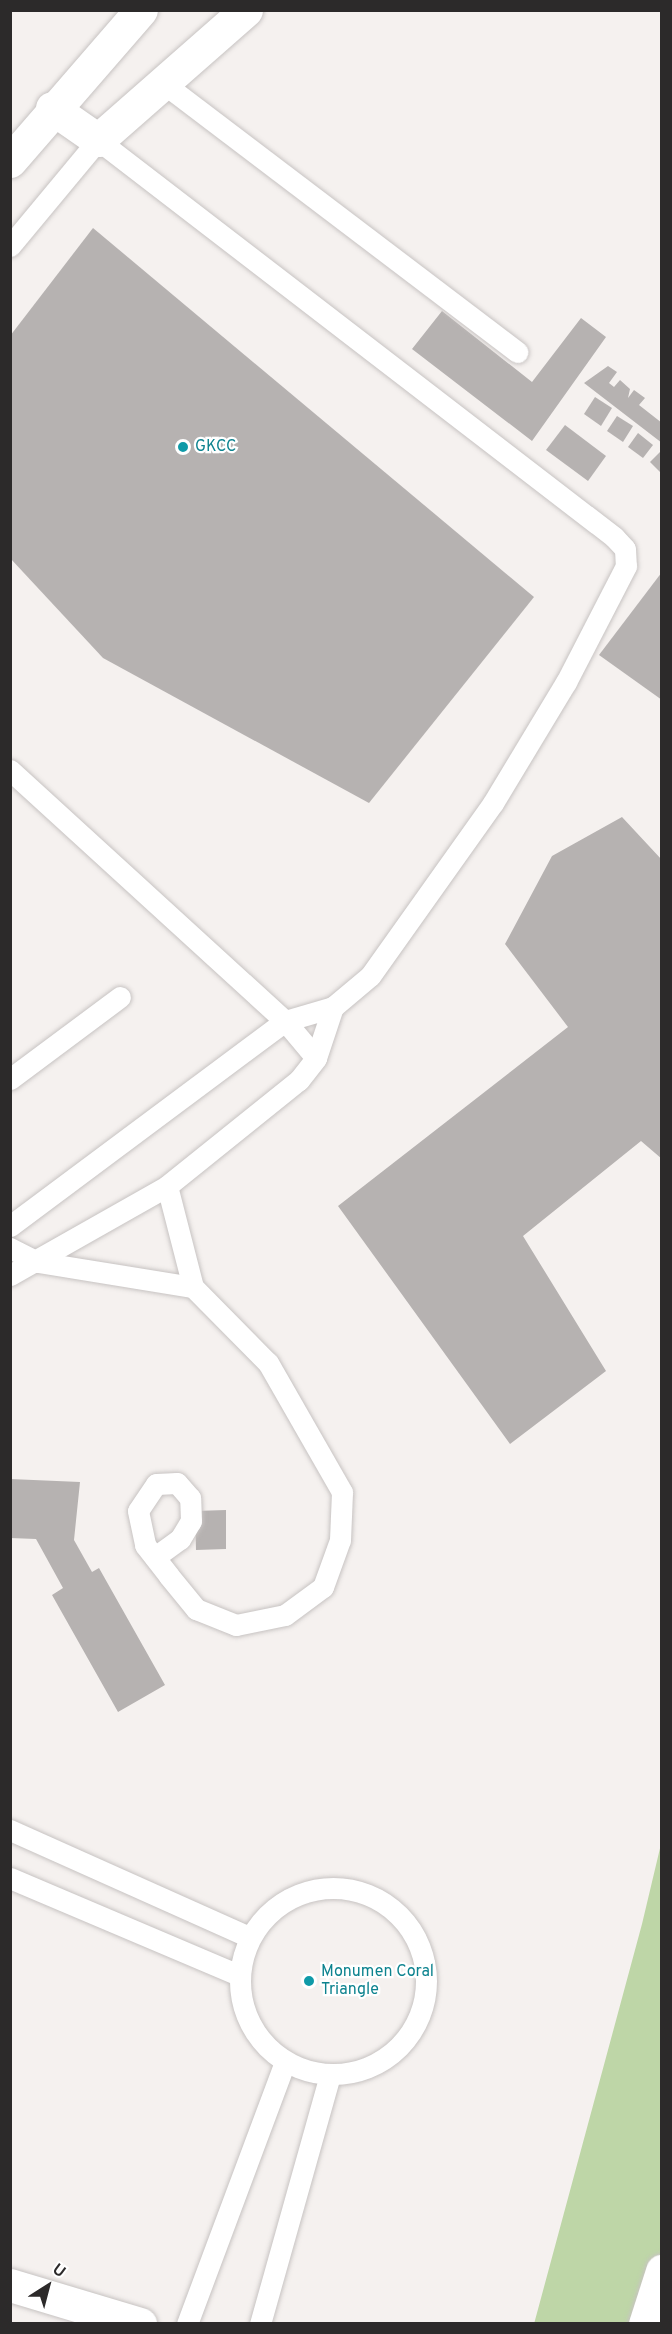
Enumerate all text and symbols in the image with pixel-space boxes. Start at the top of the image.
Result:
place label: GKCC [195,437,236,457]
marker: GKCC [176,440,190,454]
place label: Monumen Coral Triangle [321,1962,434,2000]
marker: Monumen Coral Triangle [302,1974,316,1988]
north arrow [18,2256,78,2316]
text: U [48,2260,69,2283]

